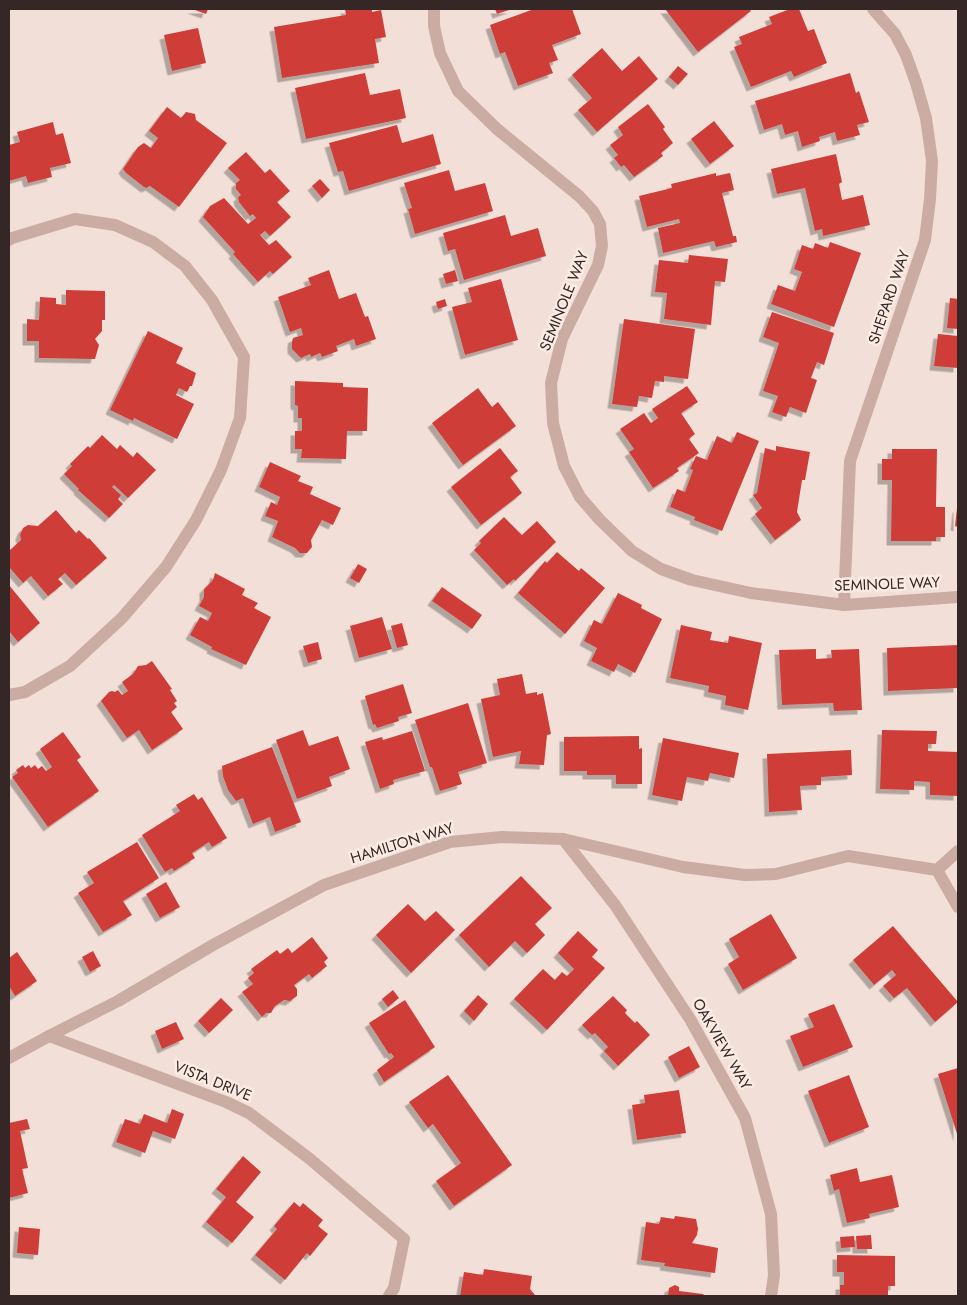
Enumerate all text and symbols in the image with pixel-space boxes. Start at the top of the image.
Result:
street label: SEMINOLE WAY [534,247,594,354]
street label: SHEPARD WAY [863,247,916,347]
street label: SEMINOLE WAY [834,571,941,597]
street label: HAMILTON WAY [348,817,457,869]
street label: OAKVIEW WAY [687,994,757,1094]
street label: VISTA DRIVE [171,1055,255,1107]

